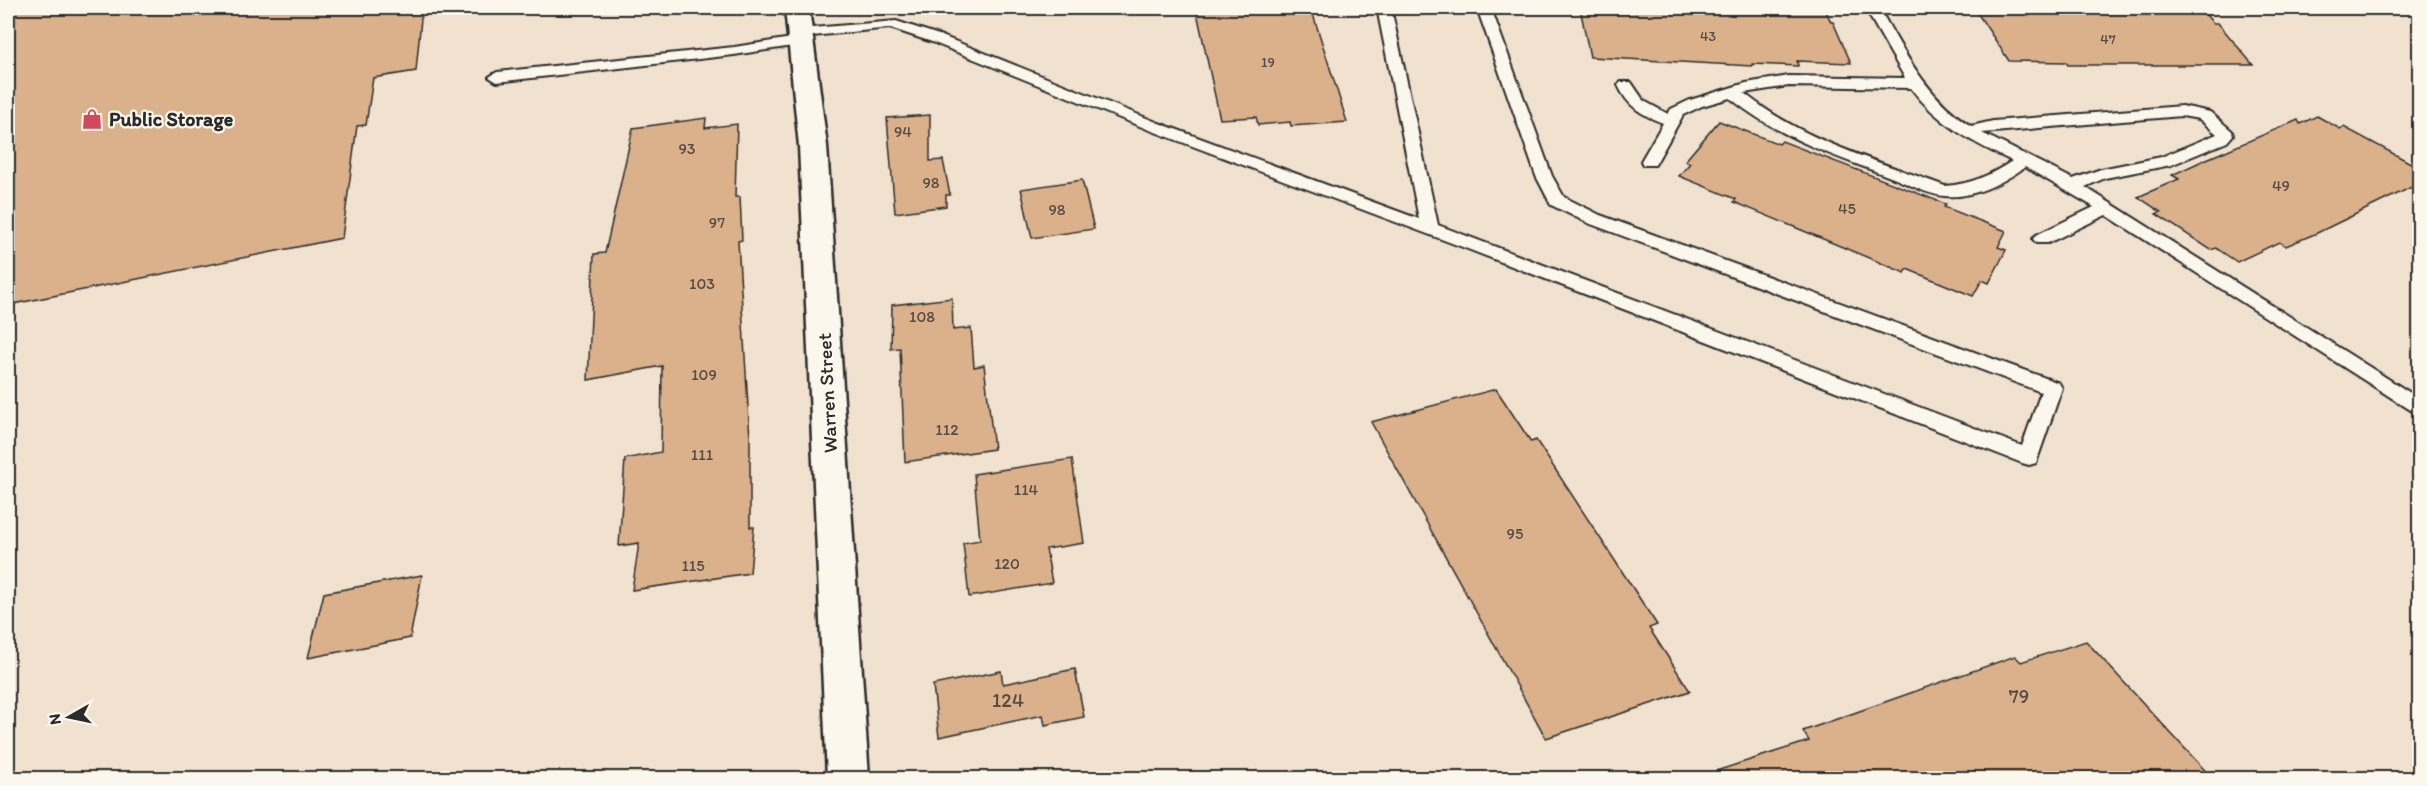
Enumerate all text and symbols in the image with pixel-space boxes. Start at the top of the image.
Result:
house number: 43 [1700,28,1716,45]
house number: 47 [2100,31,2116,48]
house number: 19 [1261,54,1275,71]
shop icon: Public Storage [80,107,104,131]
place label: Public Storage [109,107,234,132]
house number: 94 [894,122,912,141]
house number: 93 [678,139,696,158]
house number: 98 [922,173,940,192]
house number: 49 [2272,176,2290,195]
house number: 45 [1838,199,1856,218]
house number: 98 [1048,200,1066,219]
house number: 97 [709,213,725,232]
house number: 103 [689,274,715,293]
house number: 108 [909,307,935,326]
street label: Warren Street [812,332,842,454]
house number: 109 [691,365,717,384]
house number: 112 [935,420,959,439]
house number: 111 [691,445,714,464]
house number: 114 [1014,480,1039,499]
house number: 95 [1507,524,1523,543]
house number: 120 [994,554,1020,573]
house number: 115 [681,556,705,575]
house number: 79 [2009,684,2029,708]
north arrow [39,687,99,747]
house number: 124 [992,688,1024,712]
text: N [44,712,65,726]

